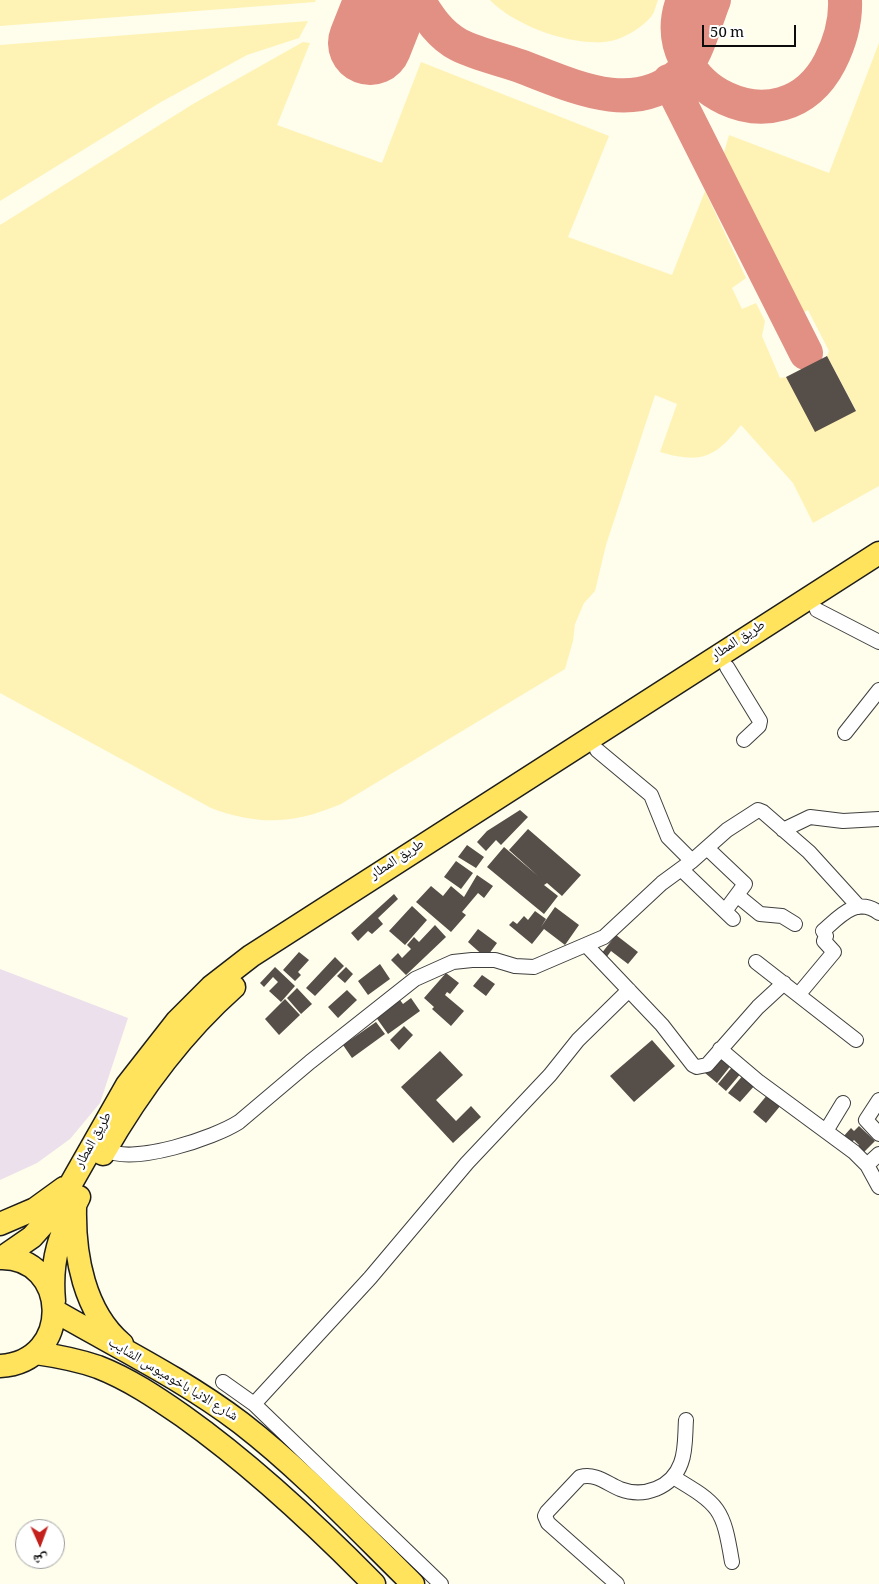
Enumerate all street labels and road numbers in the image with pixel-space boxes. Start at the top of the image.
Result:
street label: طريق المطار [709,618,769,666]
street label: طريق المطار [368,837,428,885]
street label: طريق المطار [73,1110,117,1172]
street label: شارع الانبا باخوميوس الشايب [104,1336,240,1426]

